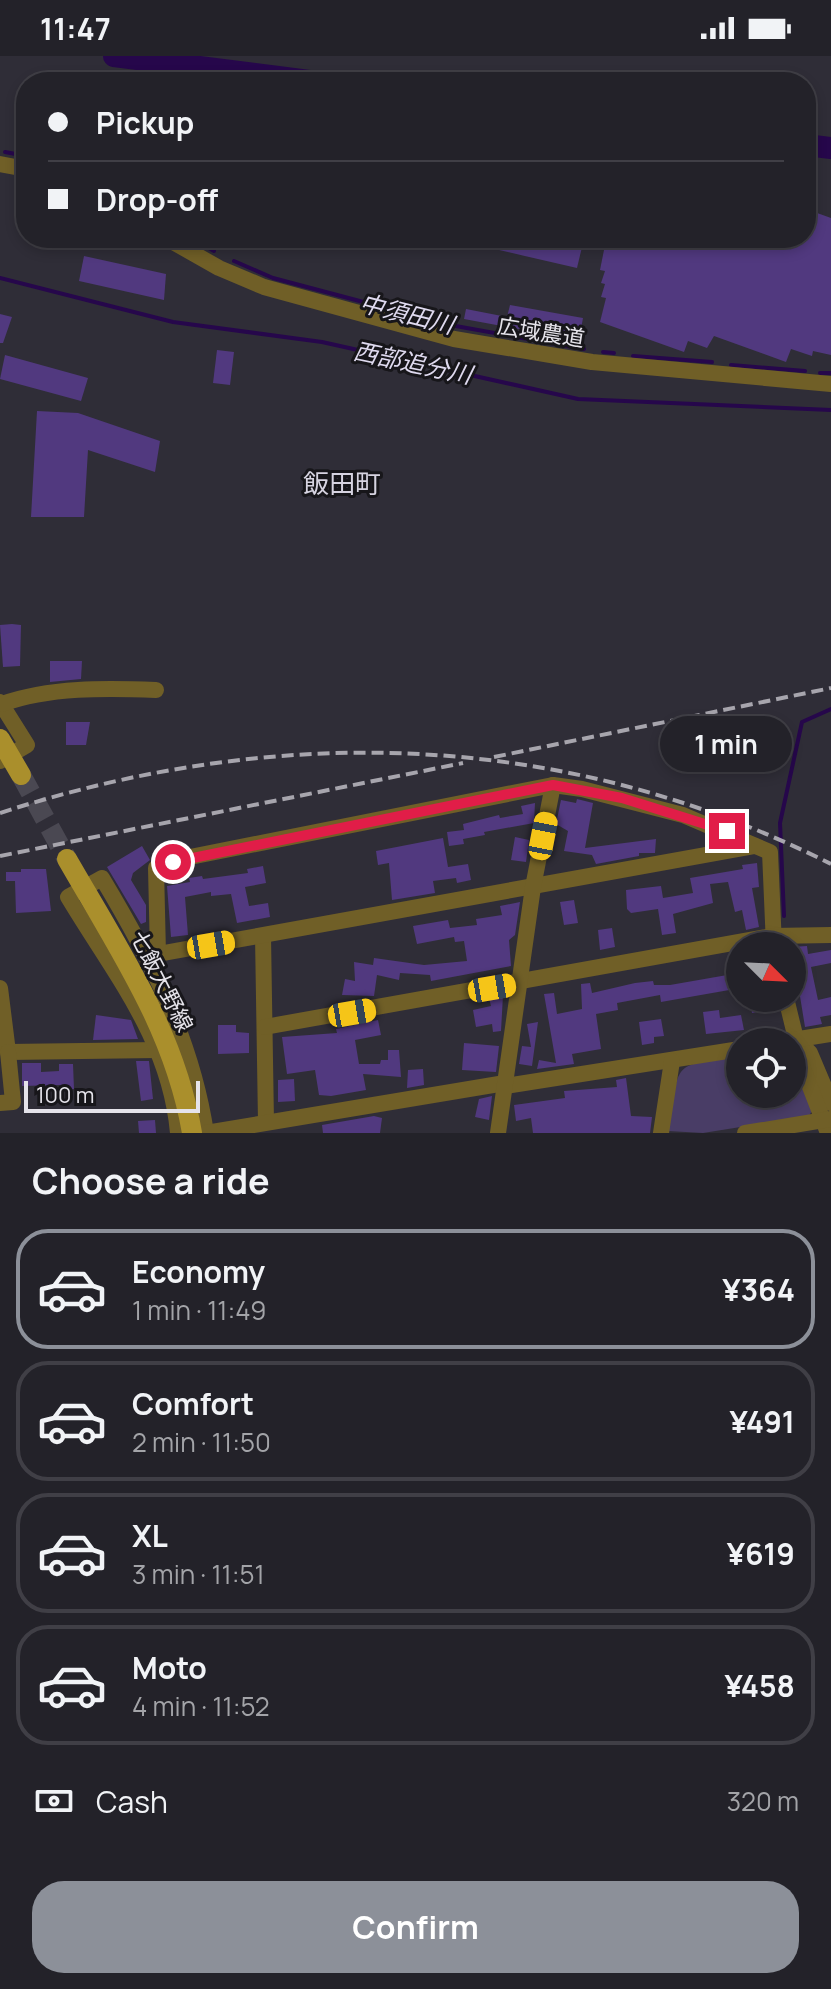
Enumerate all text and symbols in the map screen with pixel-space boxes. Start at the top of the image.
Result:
text: 11:47 [40,8,111,49]
text: Pickup [96,102,194,143]
text: Drop-off [96,179,218,220]
water label: 中須田川 [356,285,460,341]
street label: 広域農道 [495,310,587,354]
water label: 西部追分川 [351,333,478,391]
district label: 飯田町 [303,465,381,501]
callout: 1 min [661,715,793,771]
text: 1 min [694,726,758,762]
car [527,810,559,862]
route end [709,813,745,849]
route start [155,844,191,880]
street label: 七飯大野線 [124,925,200,1037]
car [185,929,237,961]
north arrow [726,932,806,1012]
map controls [726,932,806,1108]
car [466,972,518,1004]
car [326,997,378,1029]
button: locate [726,1028,806,1108]
scale bar [24,1077,200,1113]
text: 100 m [36,1080,94,1110]
text: Choose a ride [32,1156,270,1205]
text: Economy [132,1251,265,1292]
icon: car [36,1253,108,1325]
text: ¥364 [722,1269,795,1310]
text: 1 min · 11:49 [132,1292,266,1328]
text: Comfort [132,1383,254,1424]
icon: car [36,1385,108,1457]
text: ¥491 [729,1401,795,1442]
text: 2 min · 11:50 [132,1424,271,1460]
text: XL [132,1515,168,1556]
icon: car [36,1517,108,1589]
text: ¥619 [727,1533,795,1574]
text: 3 min · 11:51 [132,1556,265,1592]
text: Moto [132,1647,207,1688]
icon: car [36,1649,108,1721]
text: ¥458 [725,1665,795,1706]
text: 4 min · 11:52 [132,1688,270,1724]
icon: cash [32,1779,76,1823]
text: Cash [96,1781,168,1822]
text: 320 m [727,1783,799,1819]
button: Confirm [32,1881,799,1973]

